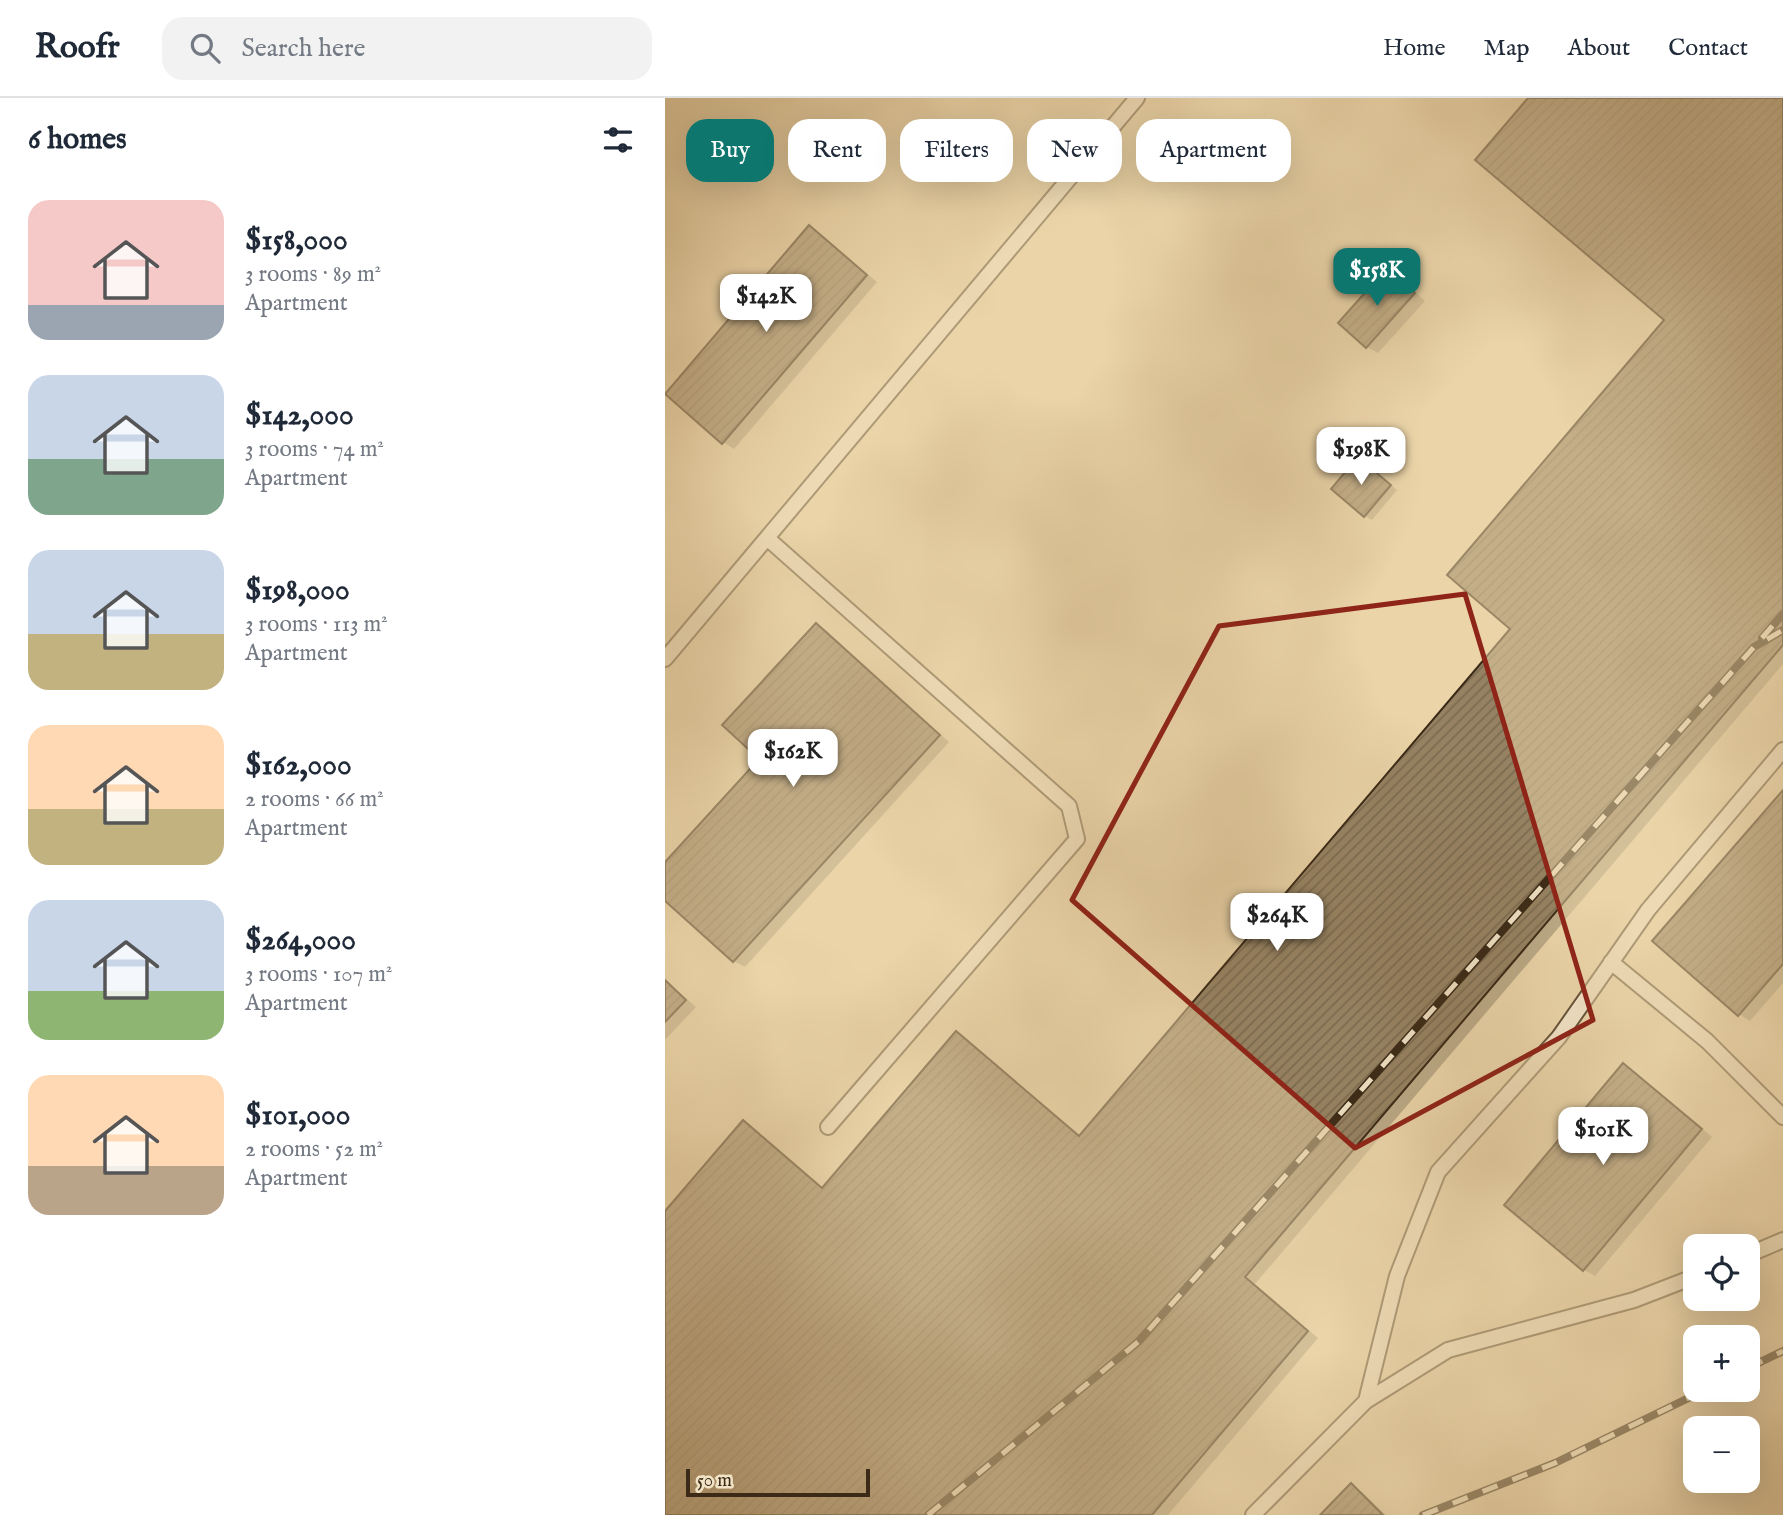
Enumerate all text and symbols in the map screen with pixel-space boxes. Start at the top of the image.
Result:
search box [162,17,652,80]
text: Roofr [35,27,120,69]
icon: search [186,29,224,67]
text: Search here [242,32,365,65]
text: Home [1383,33,1446,64]
text: Map [1484,33,1530,64]
text: About [1568,33,1630,64]
text: Contact [1668,33,1748,64]
chip: Buy [686,119,774,182]
chip: Rent [788,119,886,182]
chip: Filters [900,119,1013,182]
chip: New [1027,119,1122,182]
chip: Apartment [1136,119,1291,182]
text: 6 homes [28,121,127,159]
icon: filters [599,121,637,159]
text: $158,000 [245,222,348,260]
icon: home [84,228,168,312]
pin: $158K [1328,248,1426,308]
text: $158K [1349,256,1405,285]
text: 3 rooms · 89 m² [245,260,381,289]
pin: $142K [717,274,815,334]
text: $142K [736,282,796,311]
text: Apartment [245,289,348,318]
text: $142,000 [245,397,354,435]
icon: home [84,403,168,487]
pin: $198K [1312,428,1410,487]
text: 3 rooms · 74 m² [245,435,384,464]
text: $198K [1333,435,1390,464]
text: Apartment [245,464,348,493]
text: $198,000 [245,572,350,610]
icon: home [84,578,168,662]
text: 3 rooms · 113 m² [245,610,388,639]
text: Apartment [245,639,348,668]
pin: $162K [744,730,842,789]
text: $162K [764,737,822,766]
text: $162,000 [245,747,352,785]
icon: home [84,753,168,837]
text: 2 rooms · 66 m² [245,785,384,814]
text: Apartment [245,814,348,843]
pin: $264K [1228,894,1326,953]
text: $264K [1246,901,1308,930]
text: $264,000 [245,922,356,960]
icon: home [84,928,168,1012]
text: 3 rooms · 107 m² [245,960,393,989]
text: Apartment [245,989,348,1018]
text: $101,000 [245,1097,351,1135]
icon: home [84,1103,168,1187]
pin: $101K [1554,1108,1652,1167]
text: $101K [1574,1115,1632,1144]
text: 2 rooms · 52 m² [245,1135,383,1164]
text: Apartment [245,1164,348,1193]
map controls [1683,1234,1760,1493]
button: locate [1683,1234,1760,1311]
button: + [1683,1325,1760,1402]
button: − [1683,1416,1760,1493]
scale bar [686,1466,870,1498]
text: 50 m [697,1469,732,1493]

